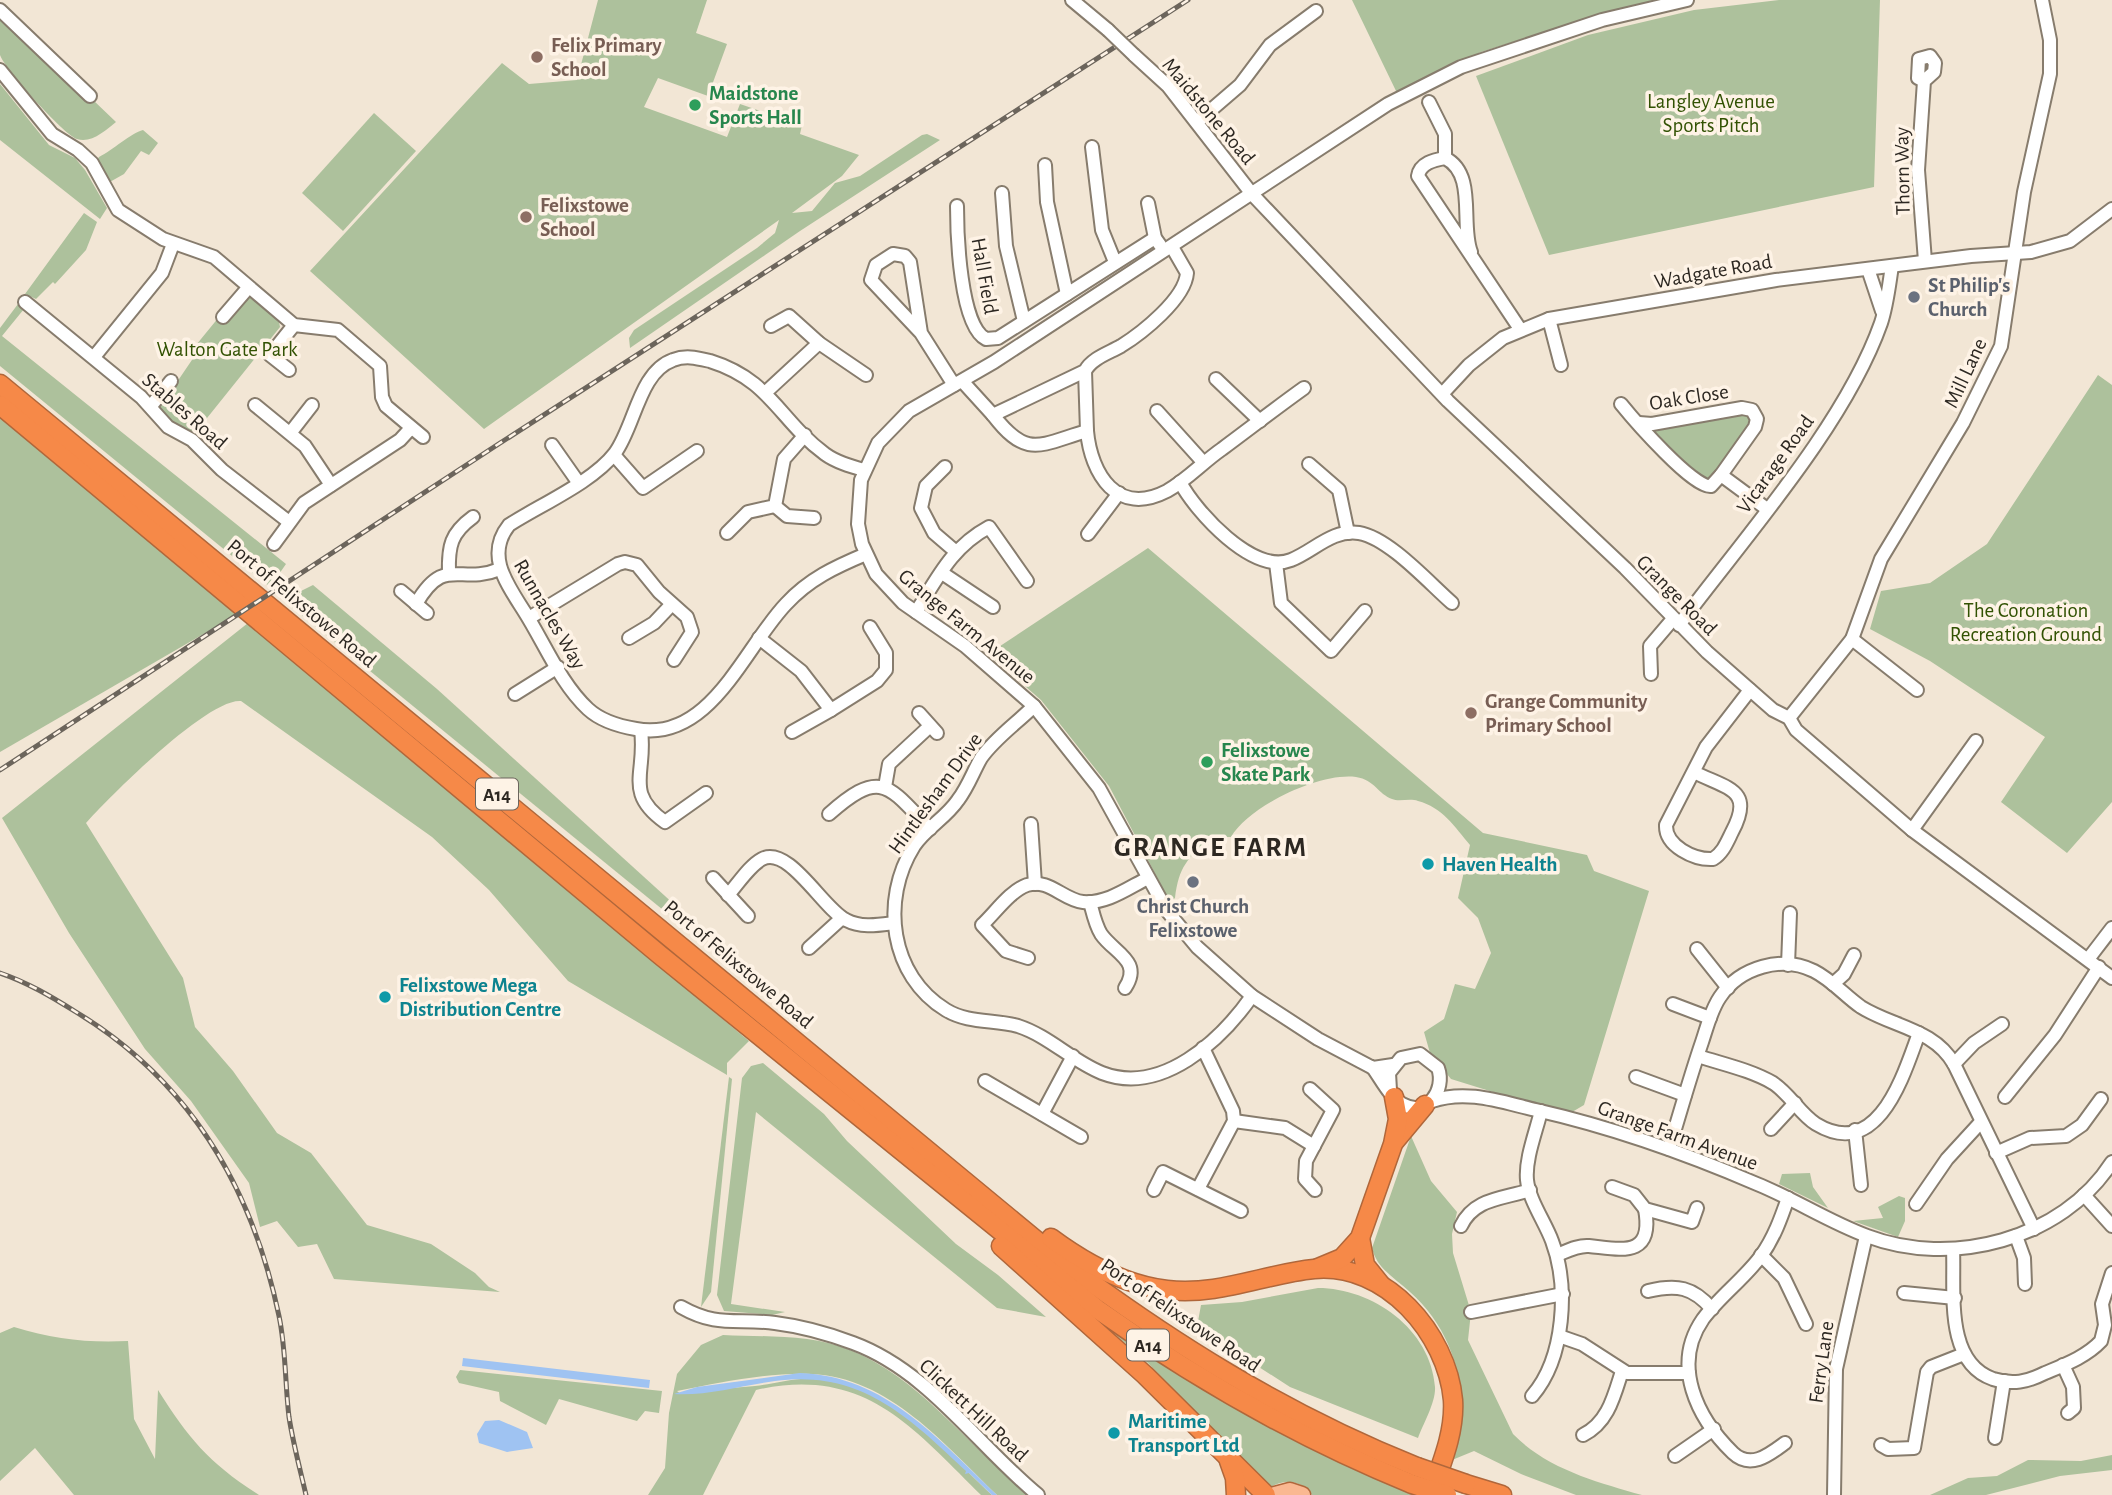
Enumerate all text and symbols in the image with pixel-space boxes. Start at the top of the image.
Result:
place label: Felix Primary School [551,35,662,80]
marker: Felix Primary School [529,49,545,65]
street label: Maidstone Road [1158,54,1259,169]
place label: Maidstone Sports Hall [709,83,802,128]
park label: Langley Avenue Sports Pitch [1647,91,1775,136]
marker: Maidstone Sports Hall [687,97,703,113]
street label: Thorn Way [1891,127,1914,215]
place label: Felixstowe School [540,195,629,240]
marker: Felixstowe School [518,209,534,225]
street label: Hall Field [967,236,1002,316]
street label: Wadgate Road [1653,251,1774,292]
place label: St Philip's Church [1928,275,2010,320]
marker: St Philip's Church [1906,289,1922,305]
street label: Mill Lane [1940,335,1991,411]
park label: Walton Gate Park [156,339,298,360]
street label: Stables Road [138,369,231,454]
street label: Oak Close [1648,381,1730,414]
street label: Vicarage Road [1733,411,1818,517]
street label: Port of Felixstowe Road [223,535,380,672]
street label: Grange Road [1632,551,1721,640]
street label: Runnacles Way [510,556,589,673]
street label: Grange Farm Avenue [895,565,1039,688]
park label: The Coronation Recreation Ground [1950,600,2102,645]
place label: Grange Community Primary School [1485,691,1648,736]
marker: Grange Community Primary School [1463,705,1479,721]
street label: Hintlesham Drive [885,729,986,858]
place label: Felixstowe Skate Park [1221,740,1311,785]
marker: Felixstowe Skate Park [1199,754,1215,770]
road number: A14 [476,778,518,810]
district label: GRANGE FARM [1114,834,1308,862]
place label: Haven Health [1442,854,1558,875]
marker: Haven Health [1420,856,1436,872]
marker: Christ Church Felixstowe [1185,874,1201,890]
street label: Port of Felixstowe Road [660,896,817,1033]
place label: Christ Church Felixstowe [1137,896,1249,941]
place label: Felixstowe Mega Distribution Centre [399,975,561,1020]
marker: Felixstowe Mega Distribution Centre [377,989,393,1005]
street label: Grange Farm Avenue [1595,1097,1761,1174]
street label: Port of Felixstowe Road [1097,1254,1264,1377]
street label: Ferry Lane [1805,1319,1838,1405]
road number: A14 [1127,1330,1169,1360]
street label: Clickett Hill Road [915,1355,1032,1466]
place label: Maritime Transport Ltd [1128,1411,1240,1456]
marker: Maritime Transport Ltd [1106,1425,1122,1441]

